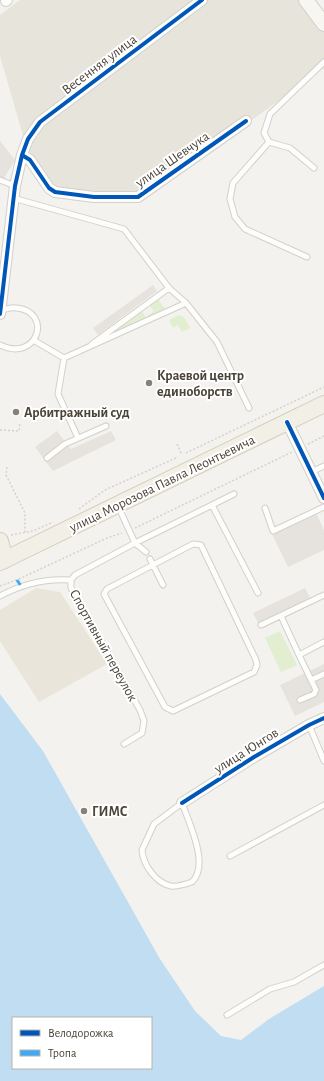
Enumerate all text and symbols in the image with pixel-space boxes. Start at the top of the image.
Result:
street label: Весенняя улица [60,32,140,97]
street label: улица Шевчука [132,129,212,191]
place label: Краевой центр единоборств [157,369,244,399]
marker: Краевой центр единоборств [144,378,154,388]
place label: Арбитражный суд [24,406,130,420]
marker: Арбитражный суд [11,407,21,417]
street label: улица Морозова Павла Леонтьевича [67,433,258,535]
street label: Спортивный переулок [67,587,140,704]
street label: улица Юнгов [211,726,281,777]
place label: ГИМС [92,805,128,819]
marker: ГИМС [79,806,89,816]
legend [12,1017,152,1069]
text: Велодорожка [48,1027,114,1039]
text: Тропа [48,1047,77,1059]

